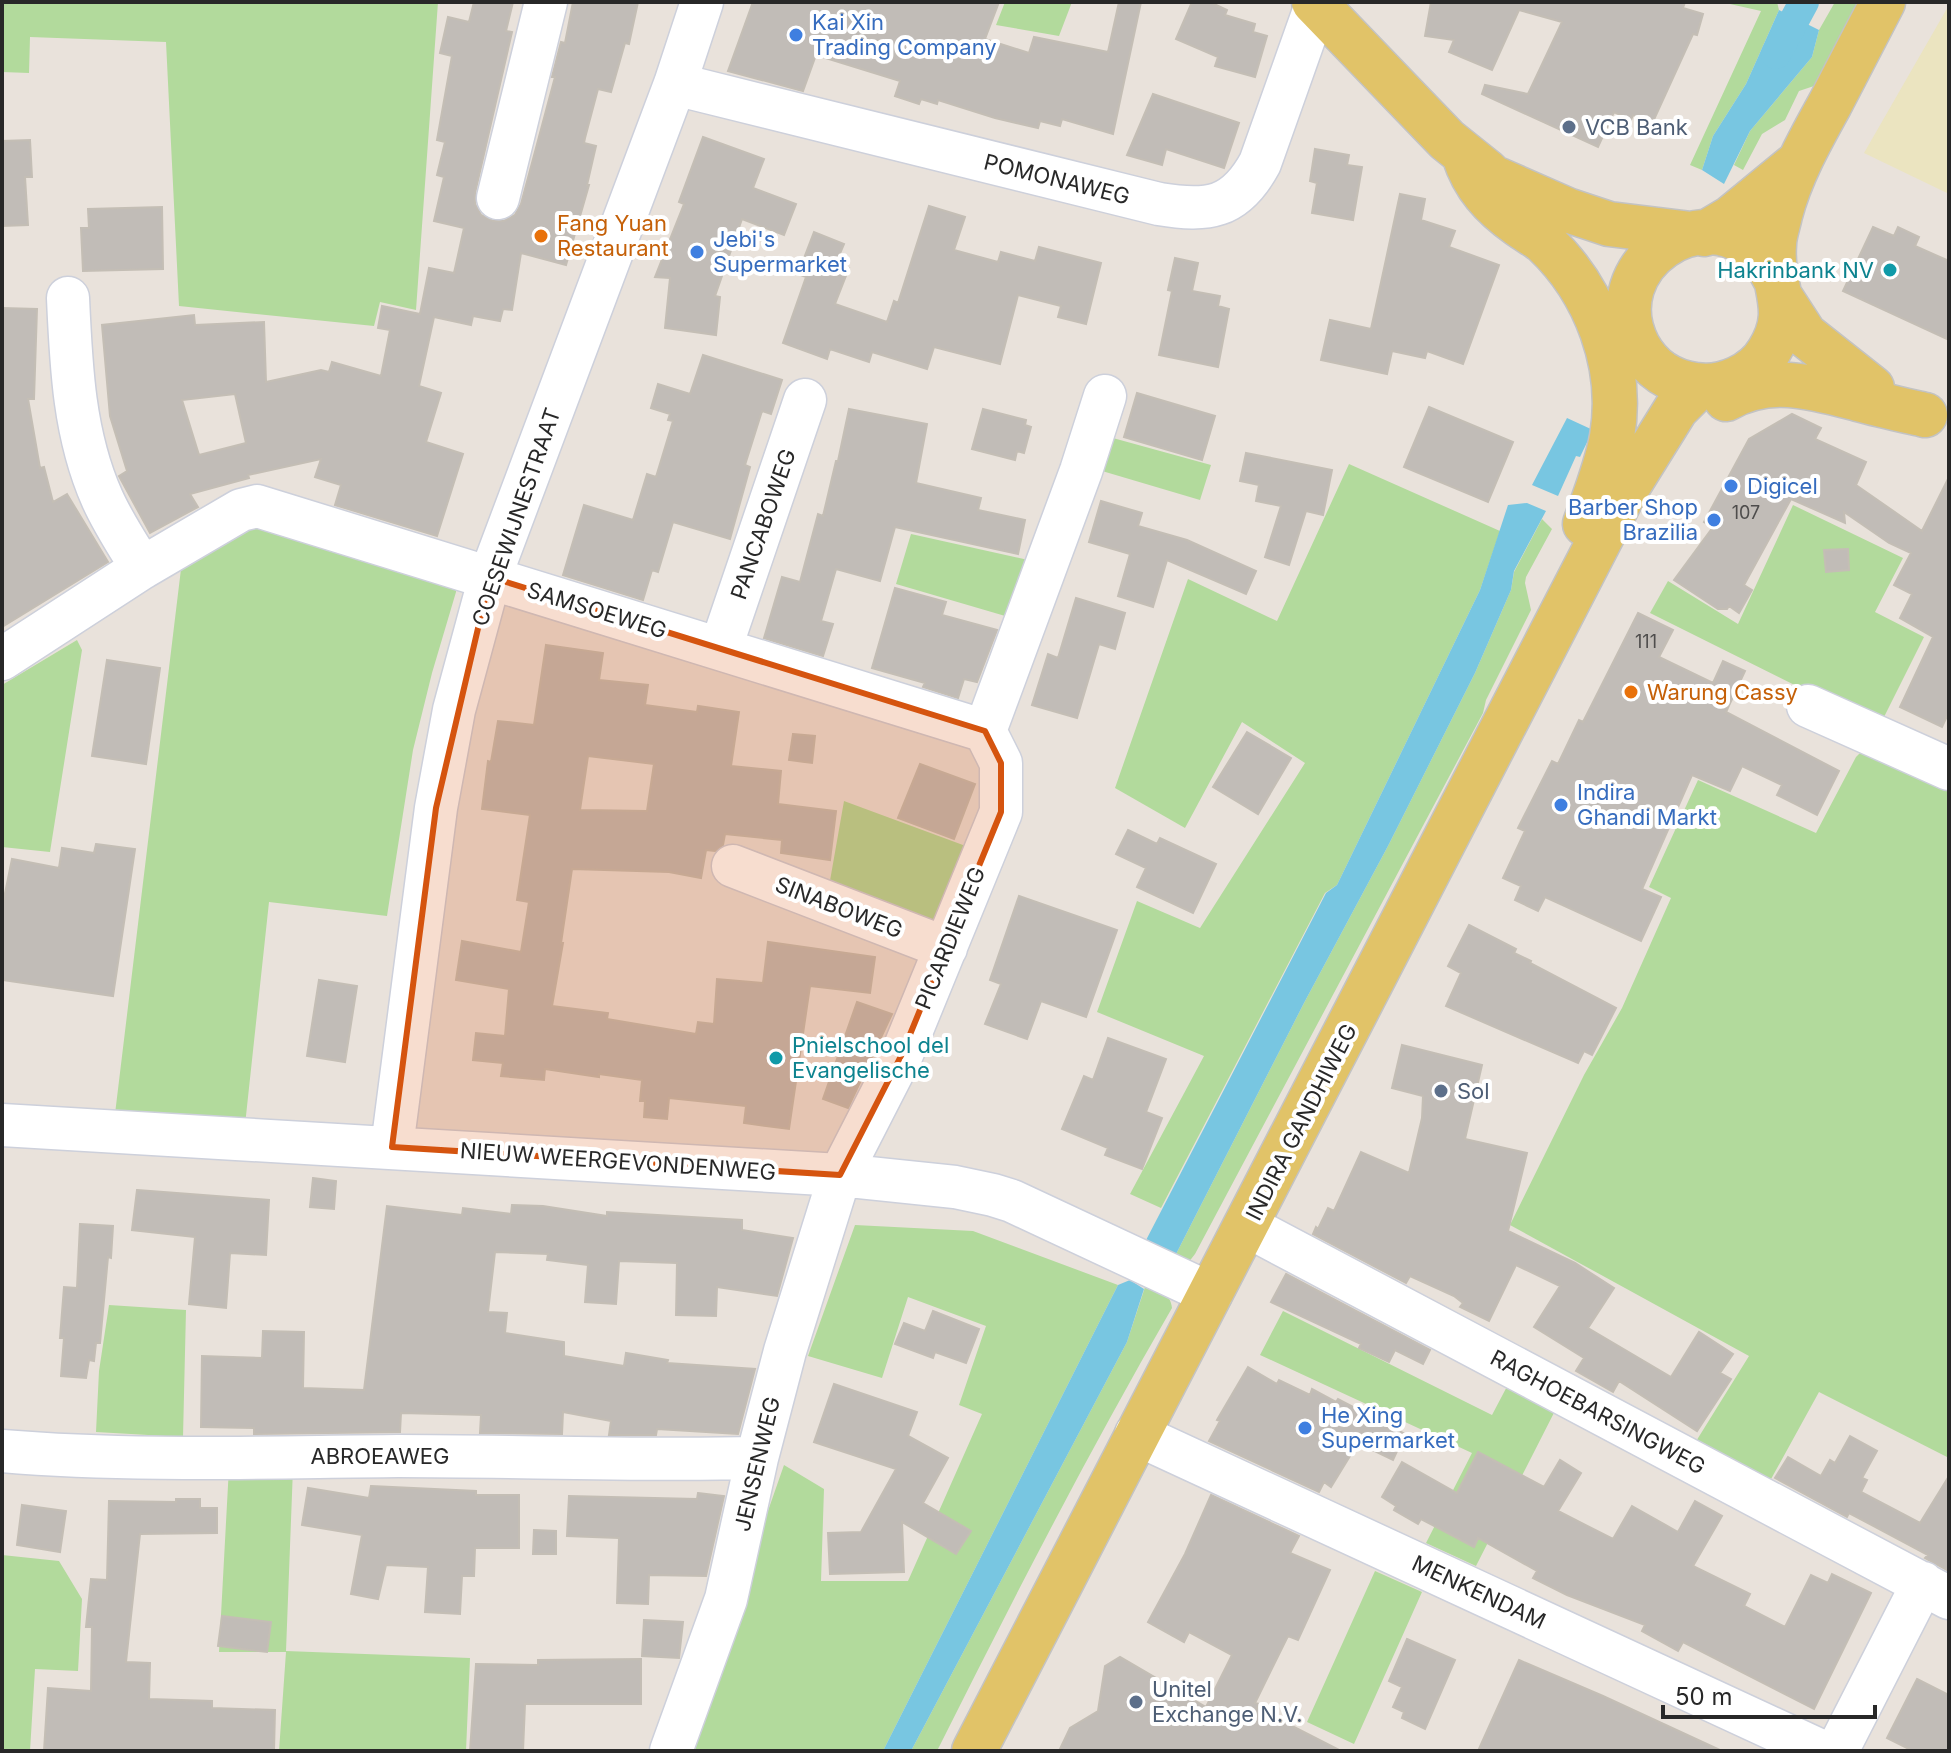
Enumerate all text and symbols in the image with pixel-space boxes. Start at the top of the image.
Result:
place label: Kai Xin Trading Company [812,9,997,60]
marker: Kai Xin Trading Company [787,26,805,44]
place label: VCB Bank [1585,114,1688,140]
marker: VCB Bank [1560,118,1578,136]
street label: POMONAWEG [981,148,1133,210]
place label: Fang Yuan Restaurant [557,210,669,261]
place label: Jebi's Supermarket [713,226,847,277]
marker: Fang Yuan Restaurant [532,227,550,245]
marker: Jebi's Supermarket [688,243,706,261]
place label: Hakrinbank NV [1717,257,1874,283]
marker: Hakrinbank NV [1881,261,1899,279]
street label: COESEWIJNESTRAAT [466,405,566,629]
street label: PANCABOWEG [725,445,801,603]
place label: Digicel [1747,473,1818,499]
marker: Digicel [1722,477,1740,495]
place label: Barber Shop Brazilia [1568,494,1698,545]
house number: 107 [1732,502,1760,523]
marker: Barber Shop Brazilia [1705,511,1723,529]
street label: SAMSOEWEG [524,576,670,644]
house number: 111 [1635,631,1657,652]
place label: Warung Cassy [1647,679,1798,705]
marker: Warung Cassy [1622,683,1640,701]
place label: Indira Ghandi Markt [1577,779,1717,830]
marker: Indira Ghandi Markt [1552,796,1570,814]
street label: PICARDIEWEG [910,863,990,1013]
street label: SINABOWEG [772,871,906,943]
street label: INDIRA GANDHIWEG [1240,1019,1362,1225]
place label: Pnielschool del Evangelische [792,1032,949,1083]
marker: Pnielschool del Evangelische [767,1049,785,1067]
place label: Sol [1457,1078,1490,1104]
marker: Sol [1432,1082,1450,1100]
street label: NIEUW WEERGEVONDENWEG [459,1137,777,1185]
street label: RAGHOEBARSINGWEG [1486,1344,1710,1480]
street label: JENSENWEG [729,1394,785,1534]
place label: He Xing Supermarket [1321,1402,1455,1453]
marker: He Xing Supermarket [1296,1419,1314,1437]
street label: ABROEAWEG [310,1443,450,1469]
street label: MENKENDAM [1408,1550,1550,1634]
scale bar [1663,1669,1875,1719]
place label: Unitel Exchange N.V. [1152,1676,1303,1727]
text: 50 m [1675,1682,1733,1711]
marker: Unitel Exchange N.V. [1127,1693,1145,1711]

